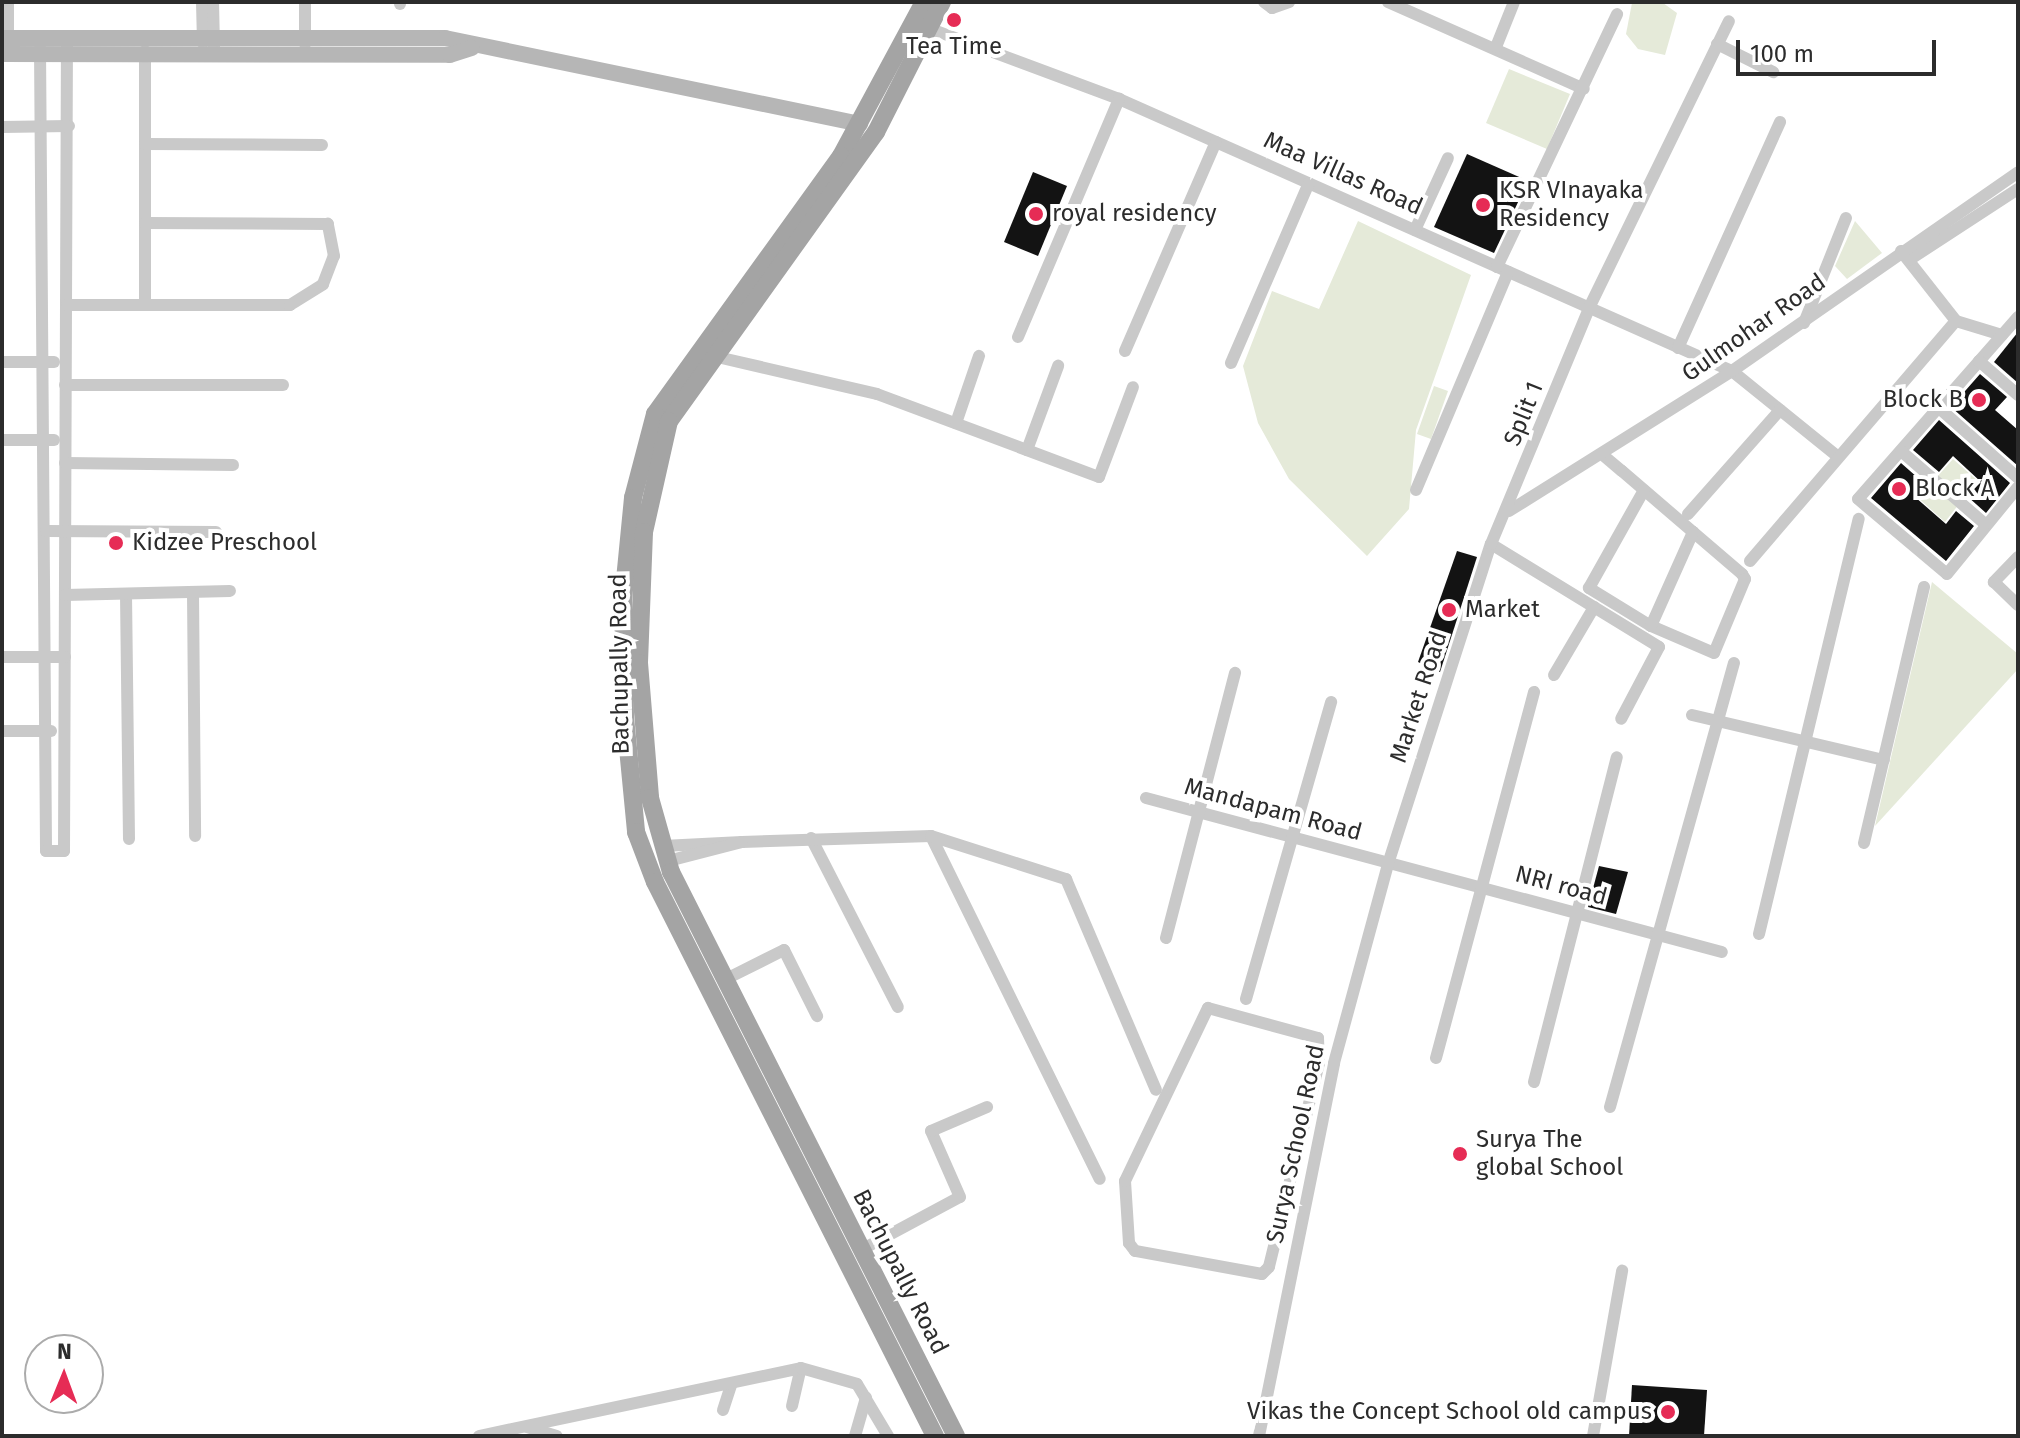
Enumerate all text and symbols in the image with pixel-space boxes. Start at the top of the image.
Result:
marker: Tea Time [945,11,963,29]
scale bar [1740,24,1940,74]
place label: Tea Time [906,33,1002,61]
text: 100 m [1750,40,1814,68]
street label: Maa Villas Road [1259,126,1427,222]
place label: KSR VInayaka Residency [1499,177,1644,233]
marker: KSR VInayaka Residency [1474,196,1492,214]
place label: royal residency [1052,200,1216,228]
marker: royal residency [1027,205,1045,223]
street label: Gulmohar Road [1677,268,1831,388]
street label: Split 1 [1498,378,1550,450]
place label: Block B [1883,386,1963,414]
marker: Block B [1970,391,1988,409]
place label: Block A [1915,475,1994,503]
marker: Block A [1890,480,1908,498]
place label: Kidzee Preschool [132,529,317,557]
marker: Kidzee Preschool [107,534,125,552]
street label: Bachupally Road [604,573,636,755]
place label: Market [1465,596,1540,624]
marker: Market [1440,601,1458,619]
street label: Market Road [1384,628,1454,766]
street label: Mandapam Road [1181,772,1365,848]
street label: NRI road [1512,860,1610,912]
street label: Surya School Road [1261,1042,1331,1246]
place label: Surya The global School [1476,1126,1623,1182]
marker: Surya The global School [1451,1145,1469,1163]
street label: Bachupally Road [846,1185,954,1359]
north arrow [24,1334,104,1414]
text: N [57,1338,72,1365]
place label: Vikas the Concept School old campus [1247,1398,1652,1426]
marker: Vikas the Concept School old campus [1659,1403,1677,1421]

